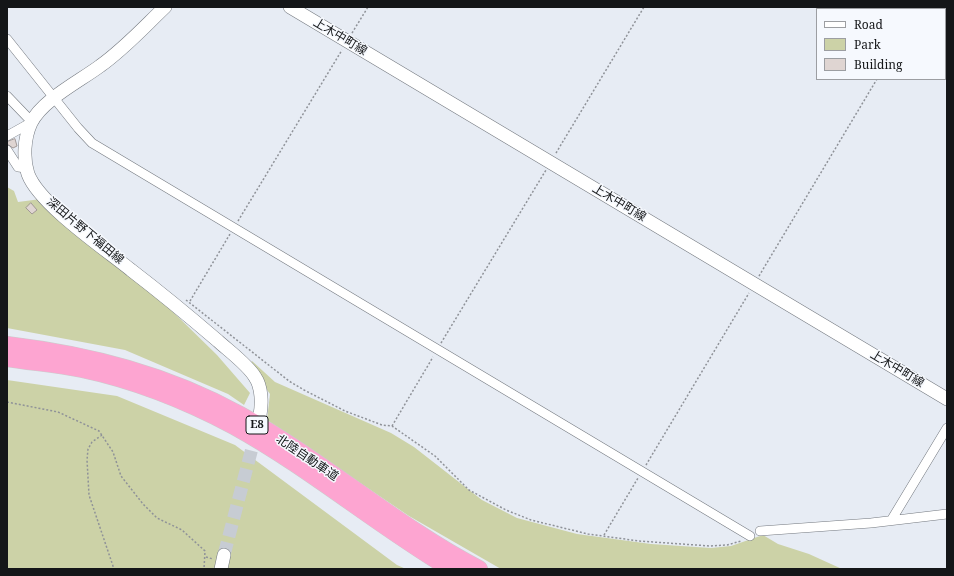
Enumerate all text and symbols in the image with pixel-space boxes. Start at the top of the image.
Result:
legend [816,8,946,80]
street label: 上木中町線 [311,15,369,59]
text: Road [854,16,883,33]
text: Park [854,36,881,53]
text: Building [854,56,902,73]
street label: 上木中町線 [590,181,648,225]
street label: 深田片野下福田線 [44,195,126,267]
street label: 上木中町線 [868,347,926,391]
road number: E8 [246,416,268,434]
street label: 北陸自動車道 [273,432,341,484]

